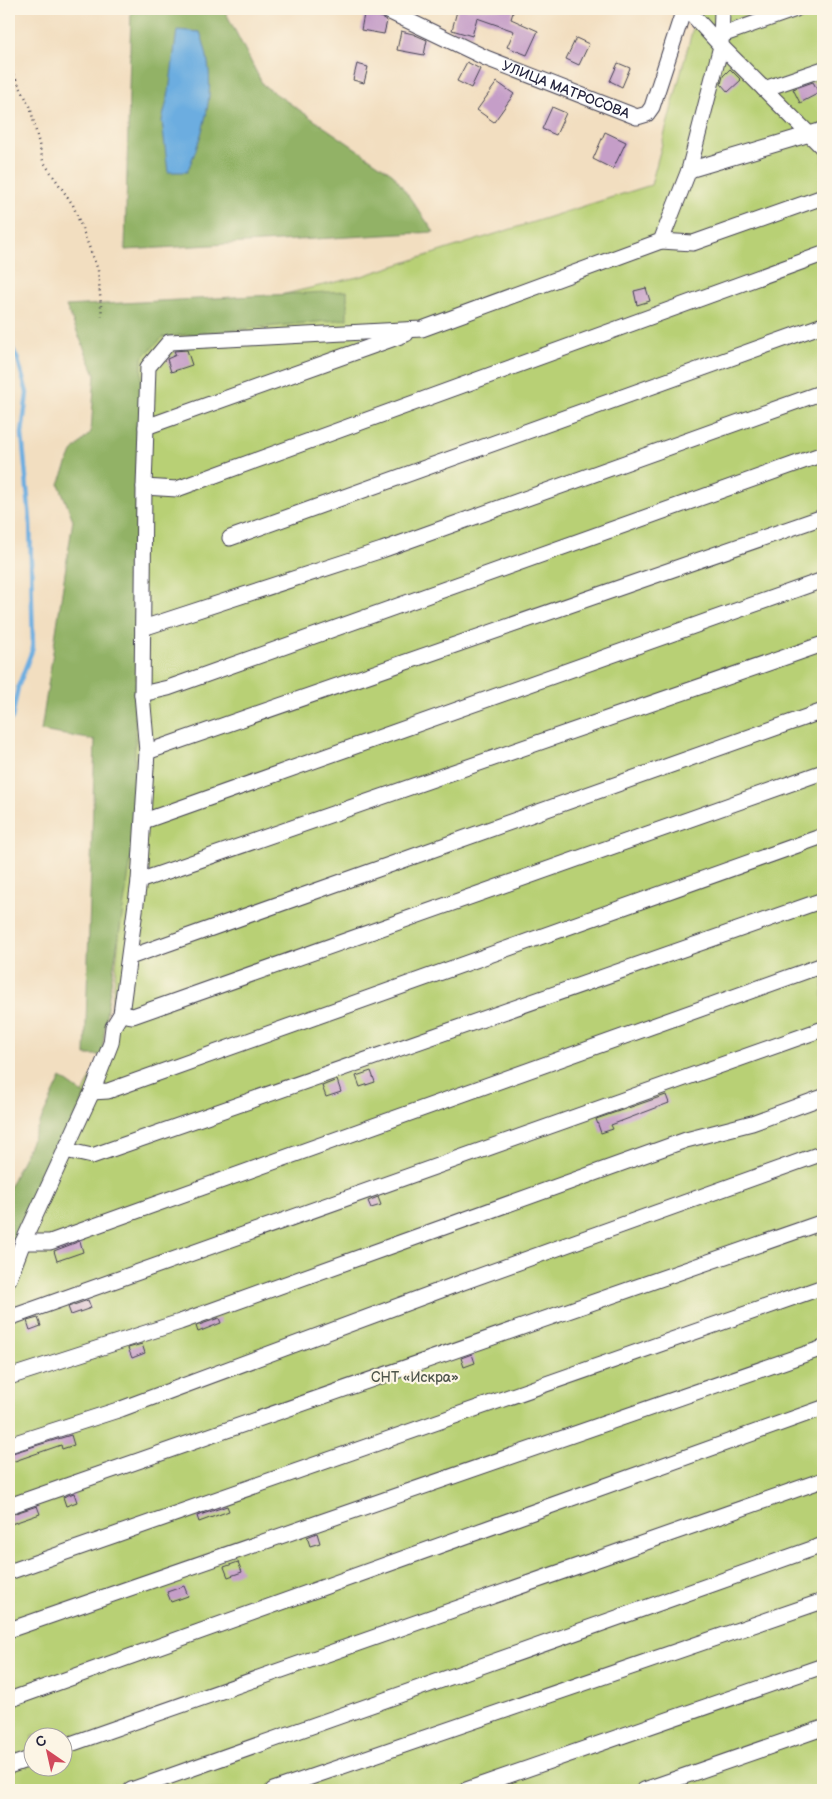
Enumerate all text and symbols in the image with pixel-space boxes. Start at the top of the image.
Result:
street label: УЛИЦА МАТРОСОВА [500,57,633,122]
park label: СНТ «Искра» [371,1369,459,1386]
north arrow [22,1726,72,1776]
text: С [32,1732,50,1751]

